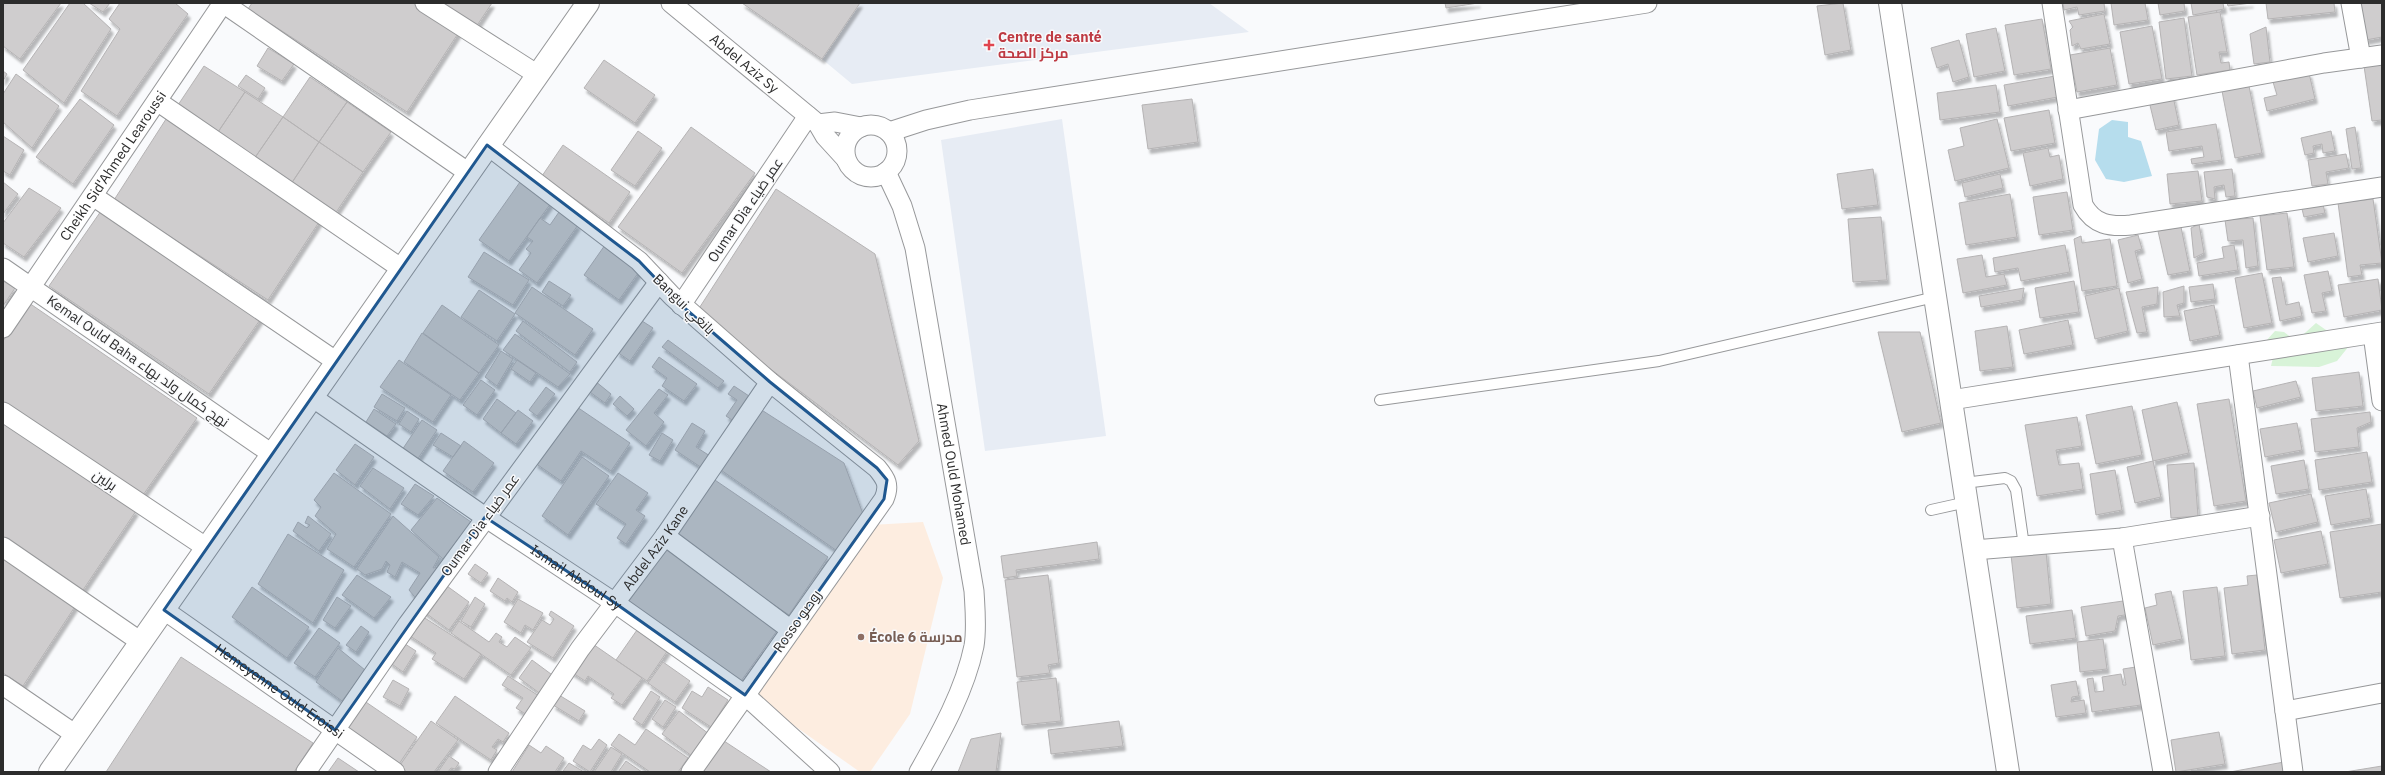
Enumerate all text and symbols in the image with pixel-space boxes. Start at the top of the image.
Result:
place label: Centre de santé مركز الصحة [998,28,1102,62]
street label: Abdel Aziz Sy [706,30,783,97]
marker: Centre de santé مركز الصحة [983,39,995,51]
street label: Cheikh Sid'Ahmed Learoussi [56,87,170,244]
street label: Oumar Dia عمر ضياء [703,154,787,266]
street label: Bangui بانغي [647,270,719,340]
street label: Kemal Ould Baha نهج كمال ولد بهاء [43,291,233,431]
street label: Ahmed Ould Mohamed [933,402,975,547]
street label: برلين [89,465,121,495]
street label: Oumar Dia عمر ضياء [437,470,523,580]
street label: Abdel Aziz Kane [618,502,692,594]
street label: Ismail Abdoul Sy [527,541,626,614]
street label: Rosso روصو [769,586,825,656]
place label: École 6 مدرسة [869,627,962,646]
marker: École 6 مدرسة [856,632,866,642]
street label: Hemeyenne Ould Eroissi [211,639,348,742]

